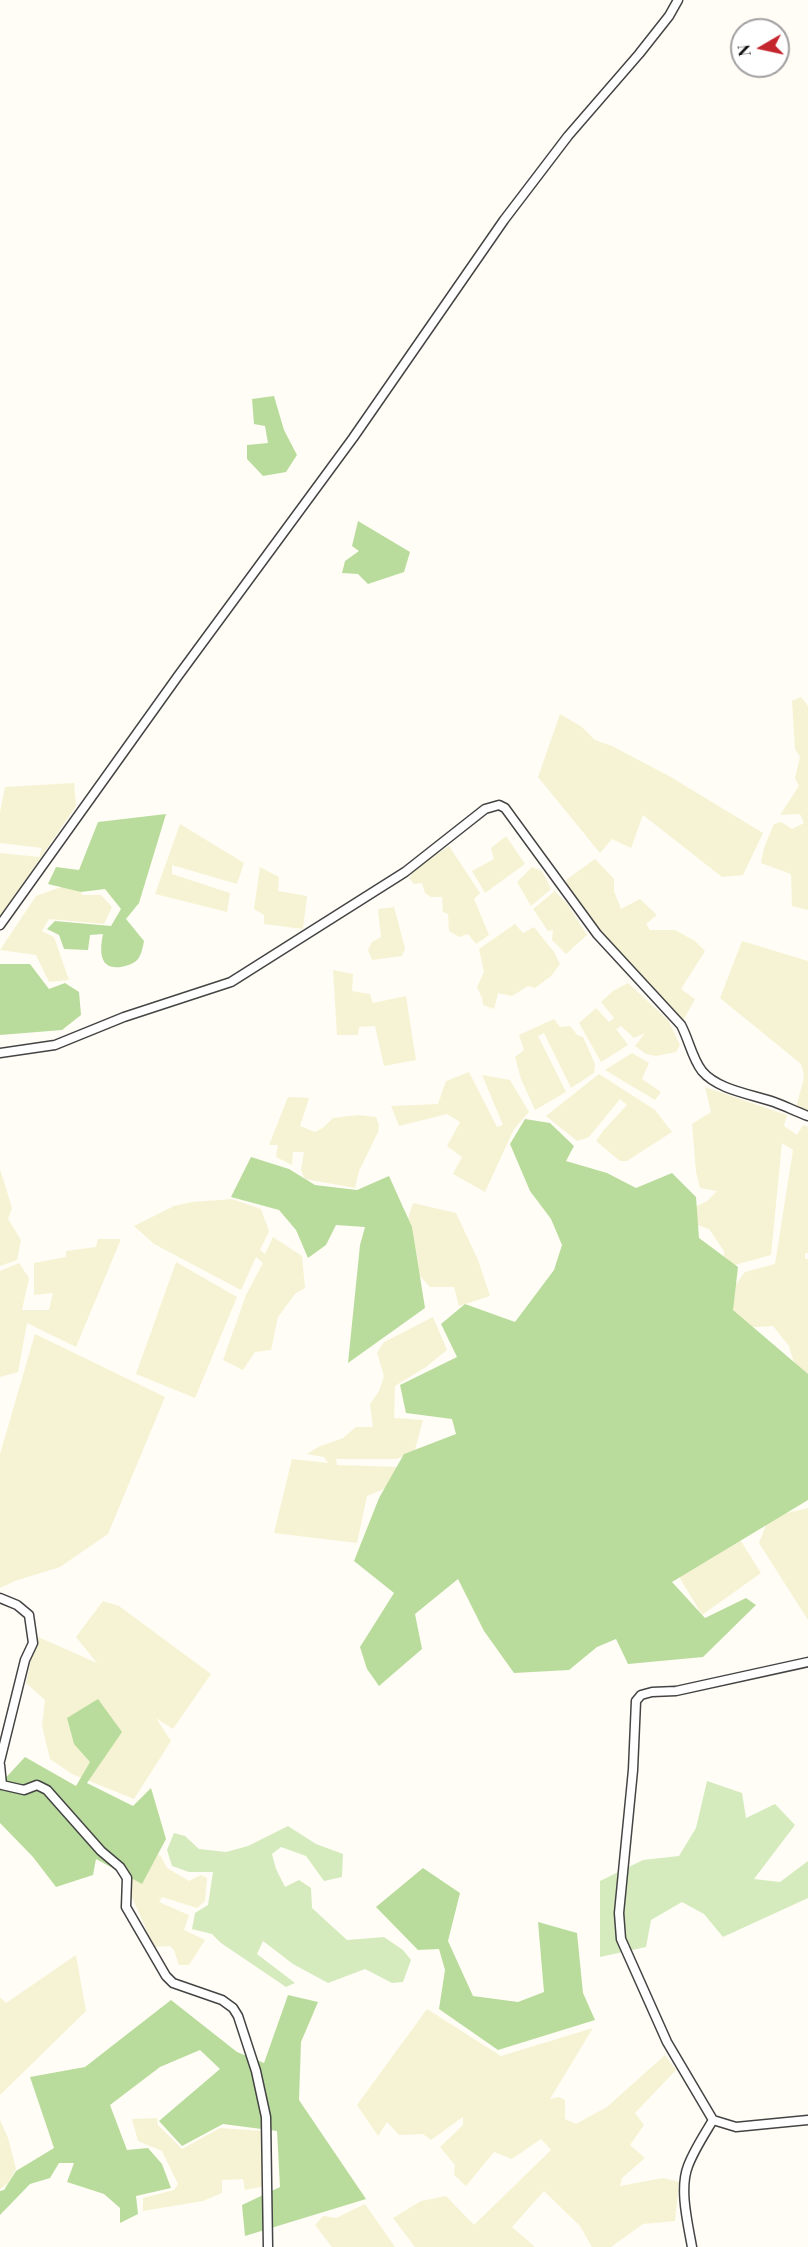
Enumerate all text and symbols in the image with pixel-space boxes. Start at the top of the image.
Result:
north arrow [730,18,790,78]
text: N [732,43,755,58]

